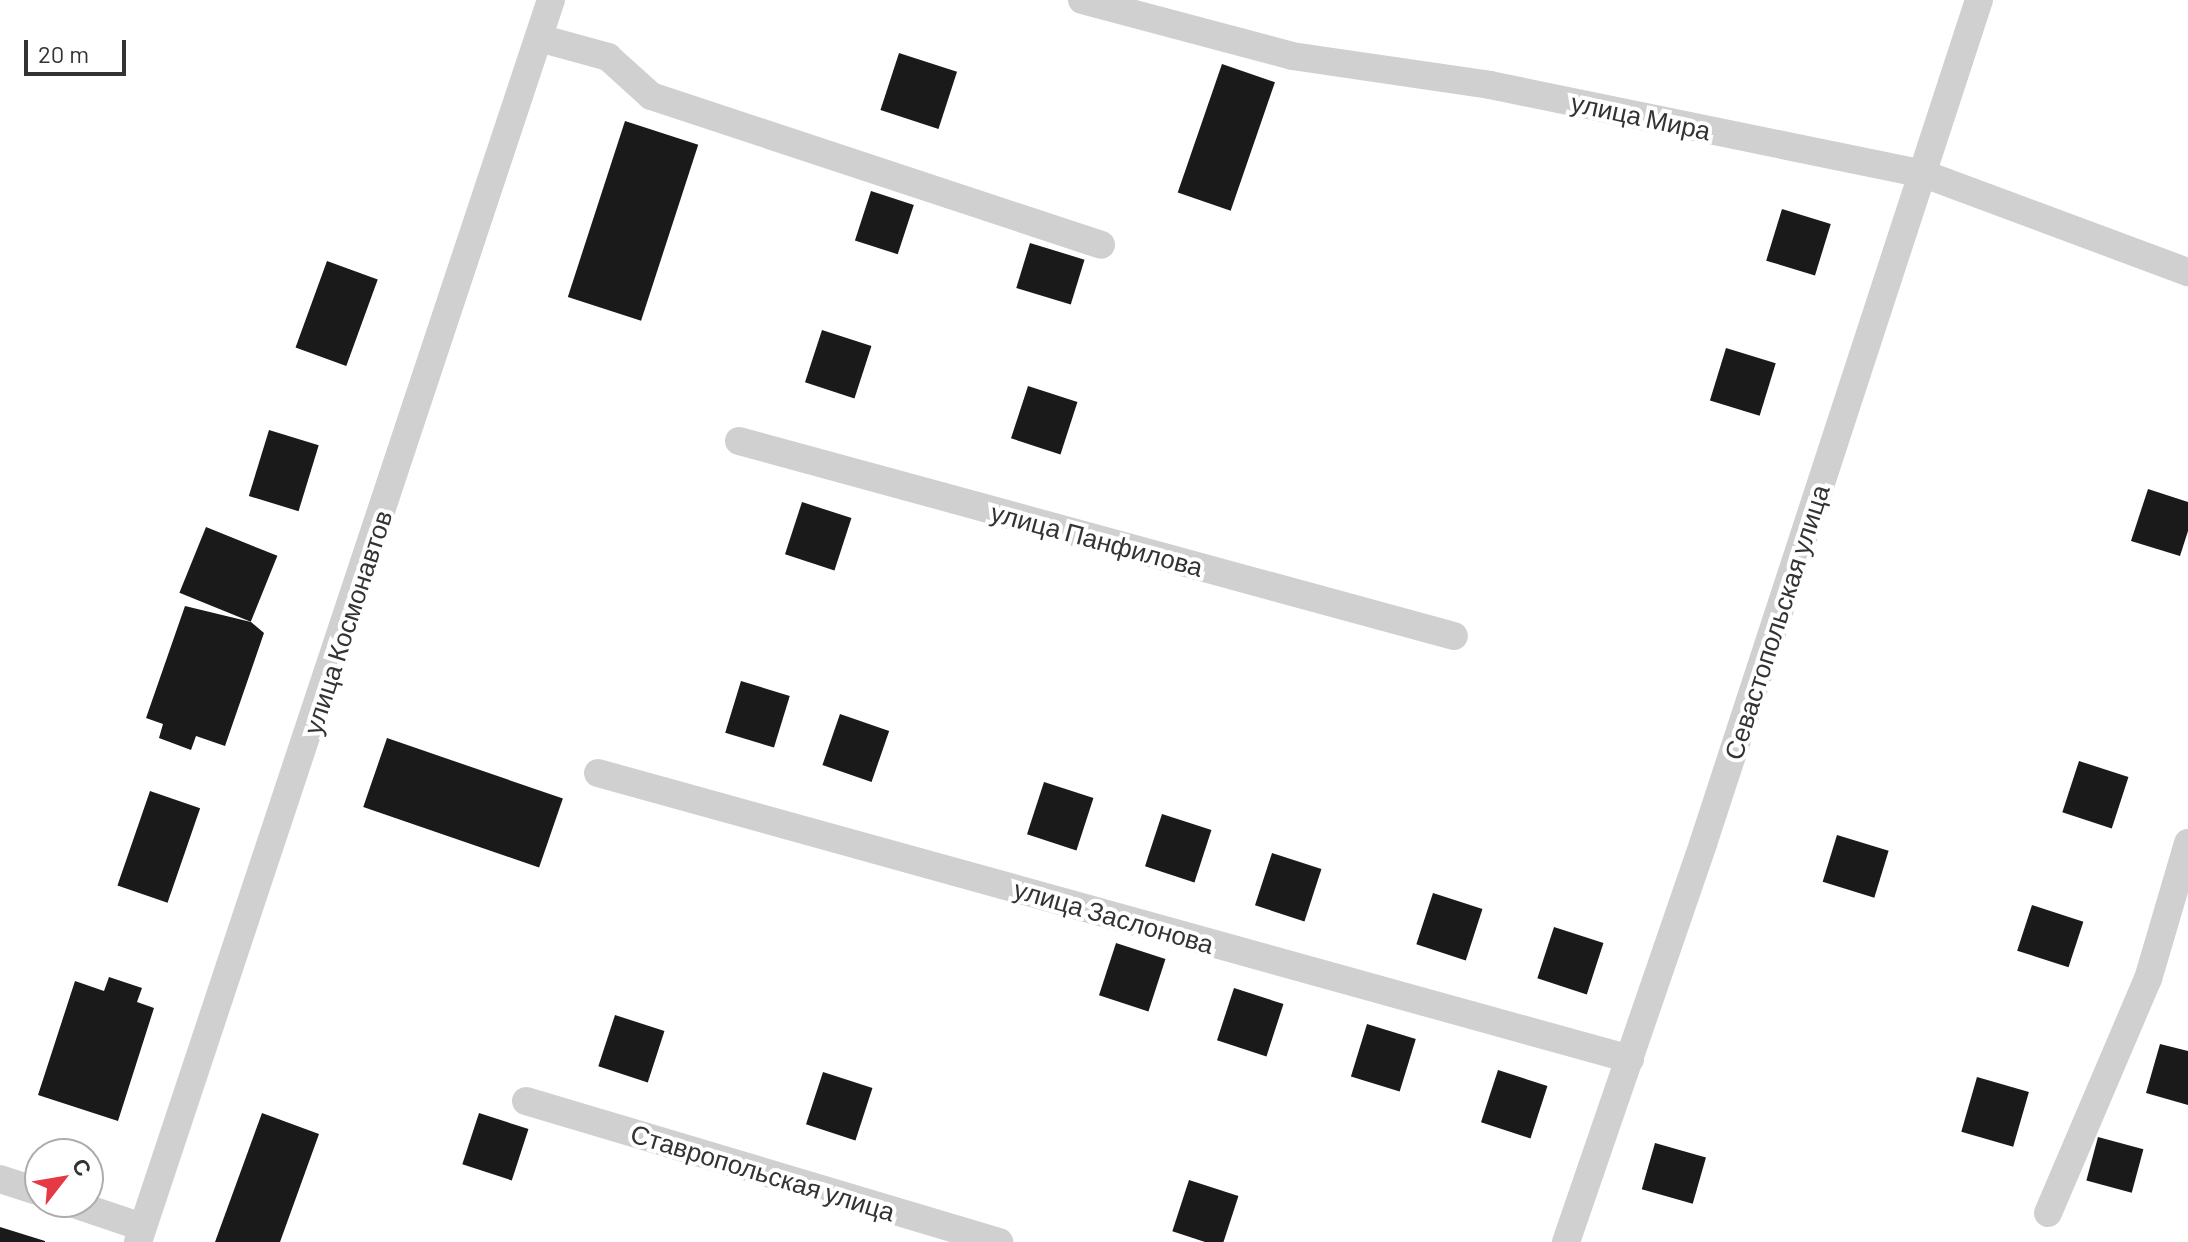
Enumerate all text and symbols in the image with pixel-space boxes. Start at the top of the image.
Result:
scale bar [28,24,130,74]
text: 20 m [38,39,89,68]
street label: улица Мира [1568,86,1714,146]
street label: Севастопольская улица [1717,481,1835,763]
street label: улица Панфилова [988,496,1206,582]
street label: улица Космонавтов [296,506,398,738]
street label: улица Заслонова [1010,873,1218,959]
street label: Ставропольская улица [627,1117,899,1227]
north arrow [24,1138,104,1218]
text: С [68,1153,98,1180]

